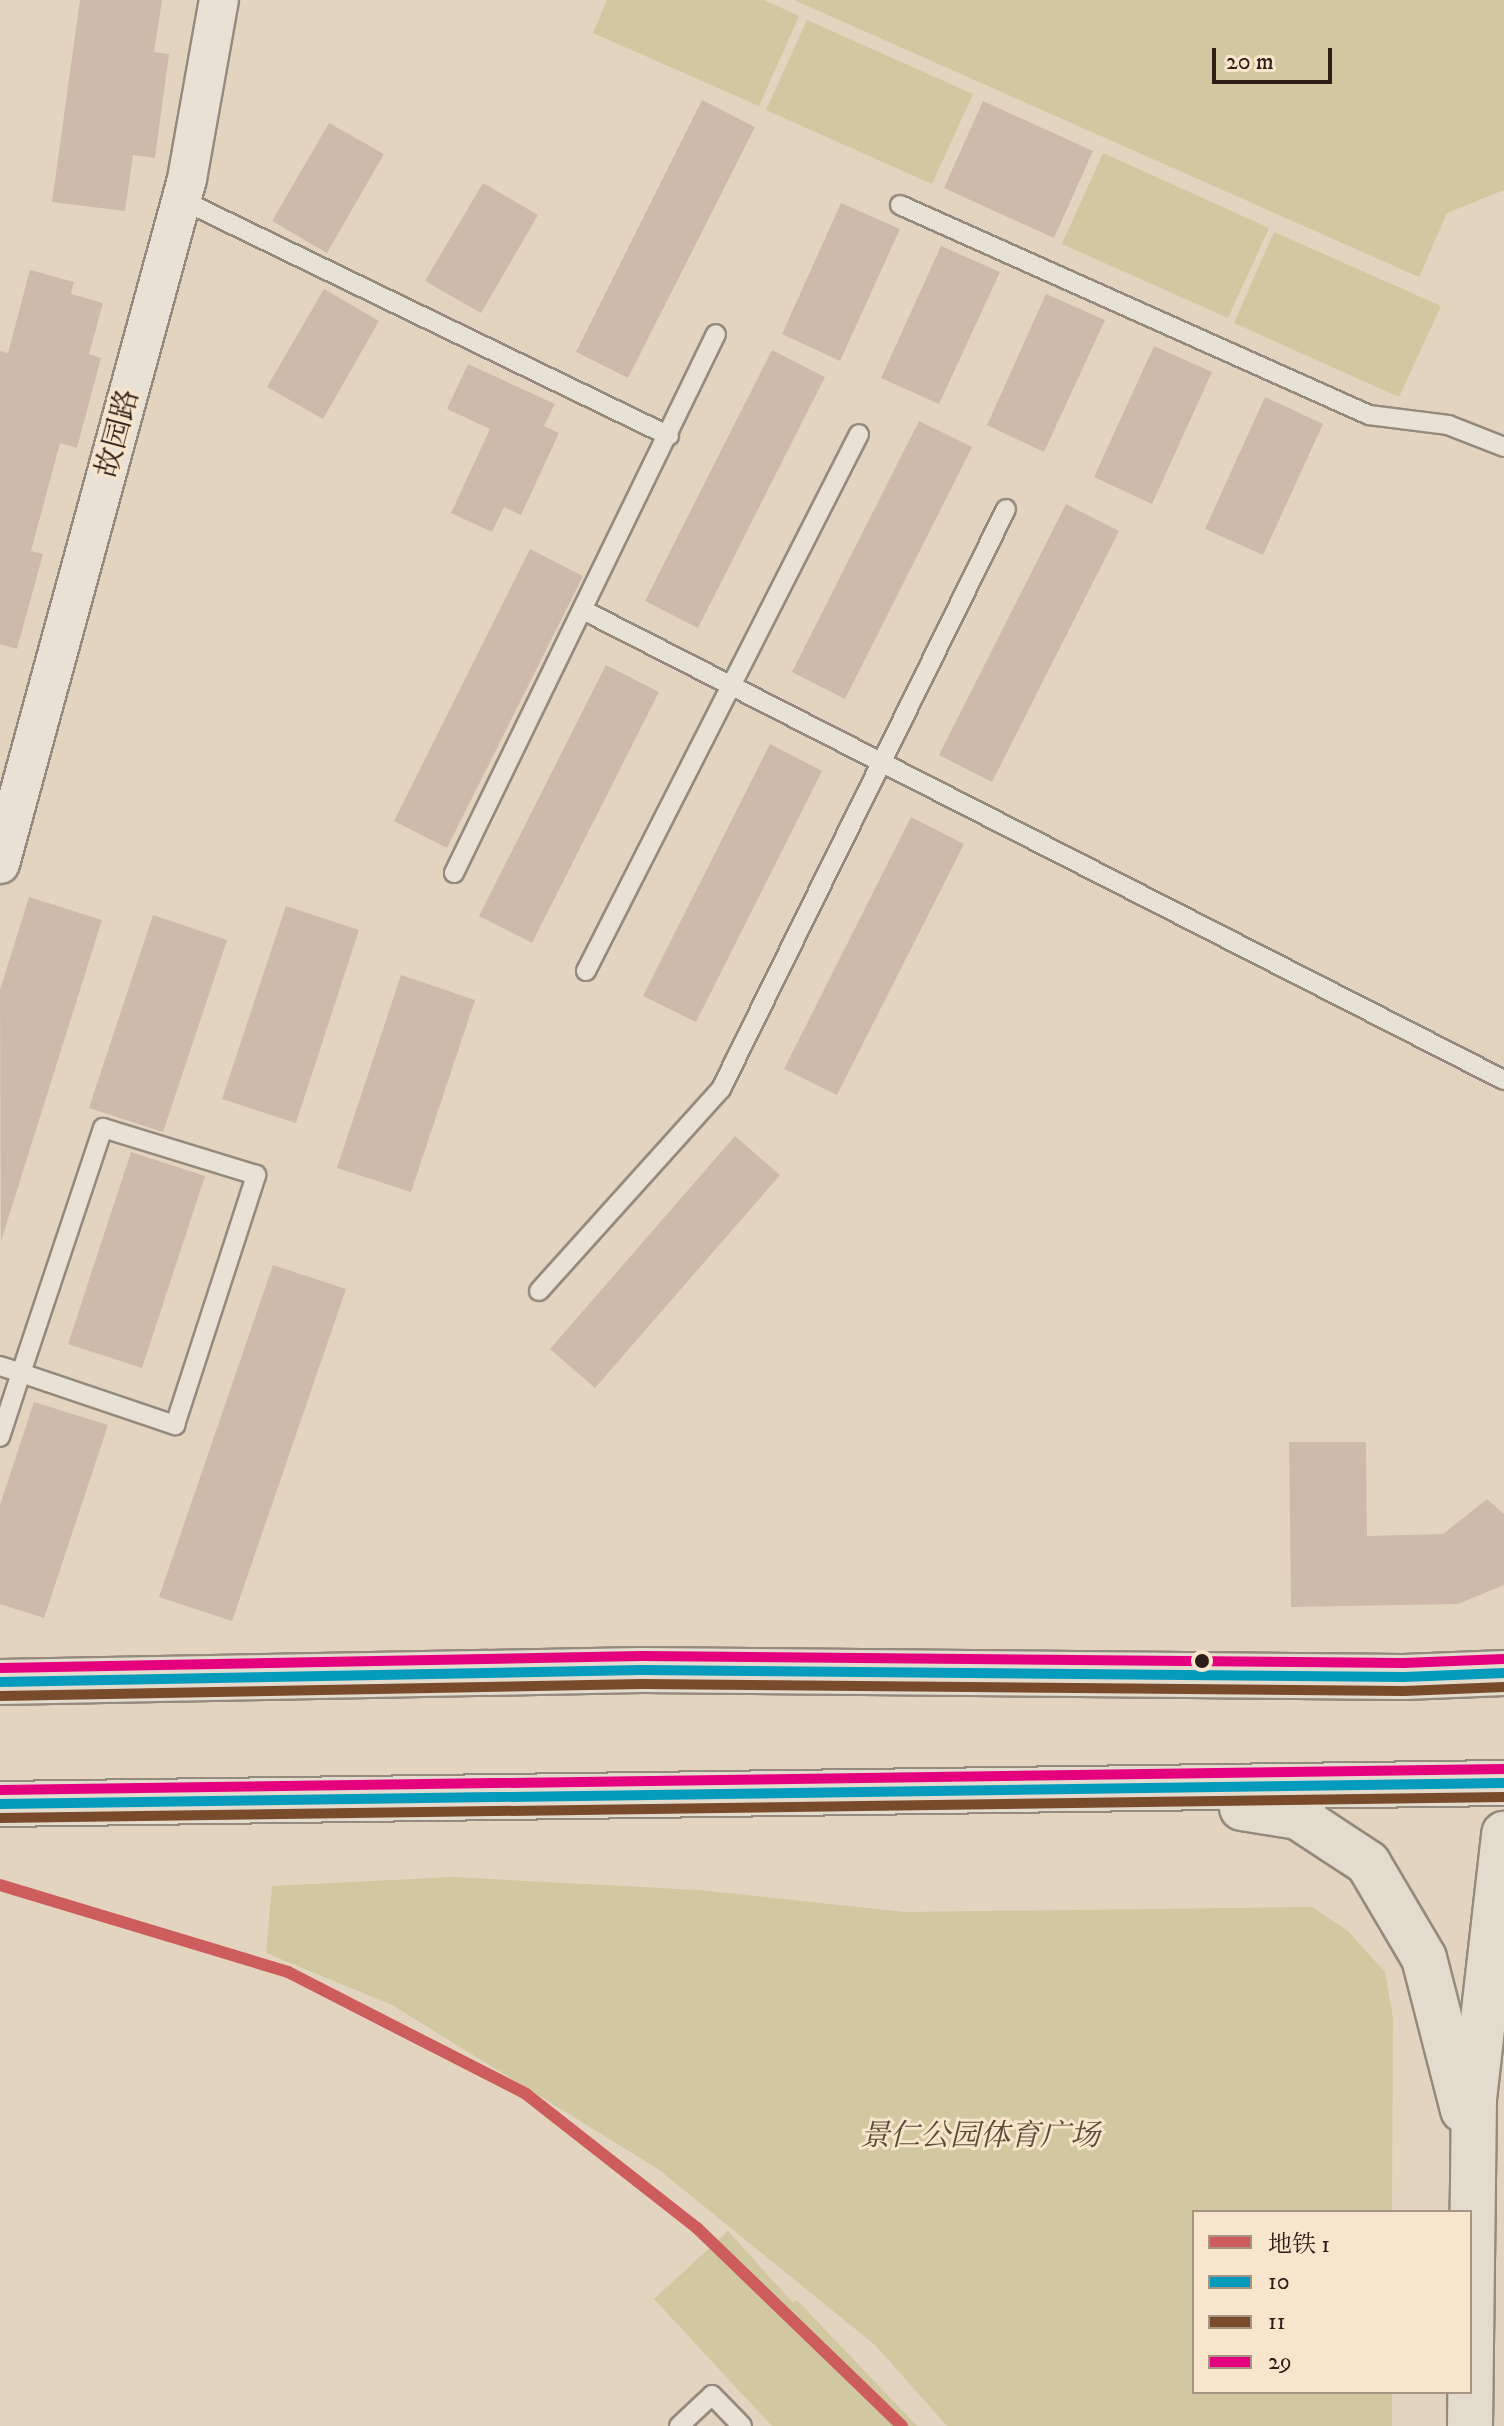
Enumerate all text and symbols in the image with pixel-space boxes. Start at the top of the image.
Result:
scale bar [1216,32,1336,82]
text: 20 m [1226,47,1274,77]
street label: 故园路 [90,386,148,482]
unlabelled marker [1194,1653,1210,1669]
park label: 景仁公园体育广场 [860,2119,1100,2155]
legend [1192,2210,1472,2394]
text: 地铁 1 [1268,2230,1330,2260]
text: 10 [1268,2267,1290,2297]
text: 11 [1268,2307,1286,2337]
text: 29 [1268,2347,1292,2377]

